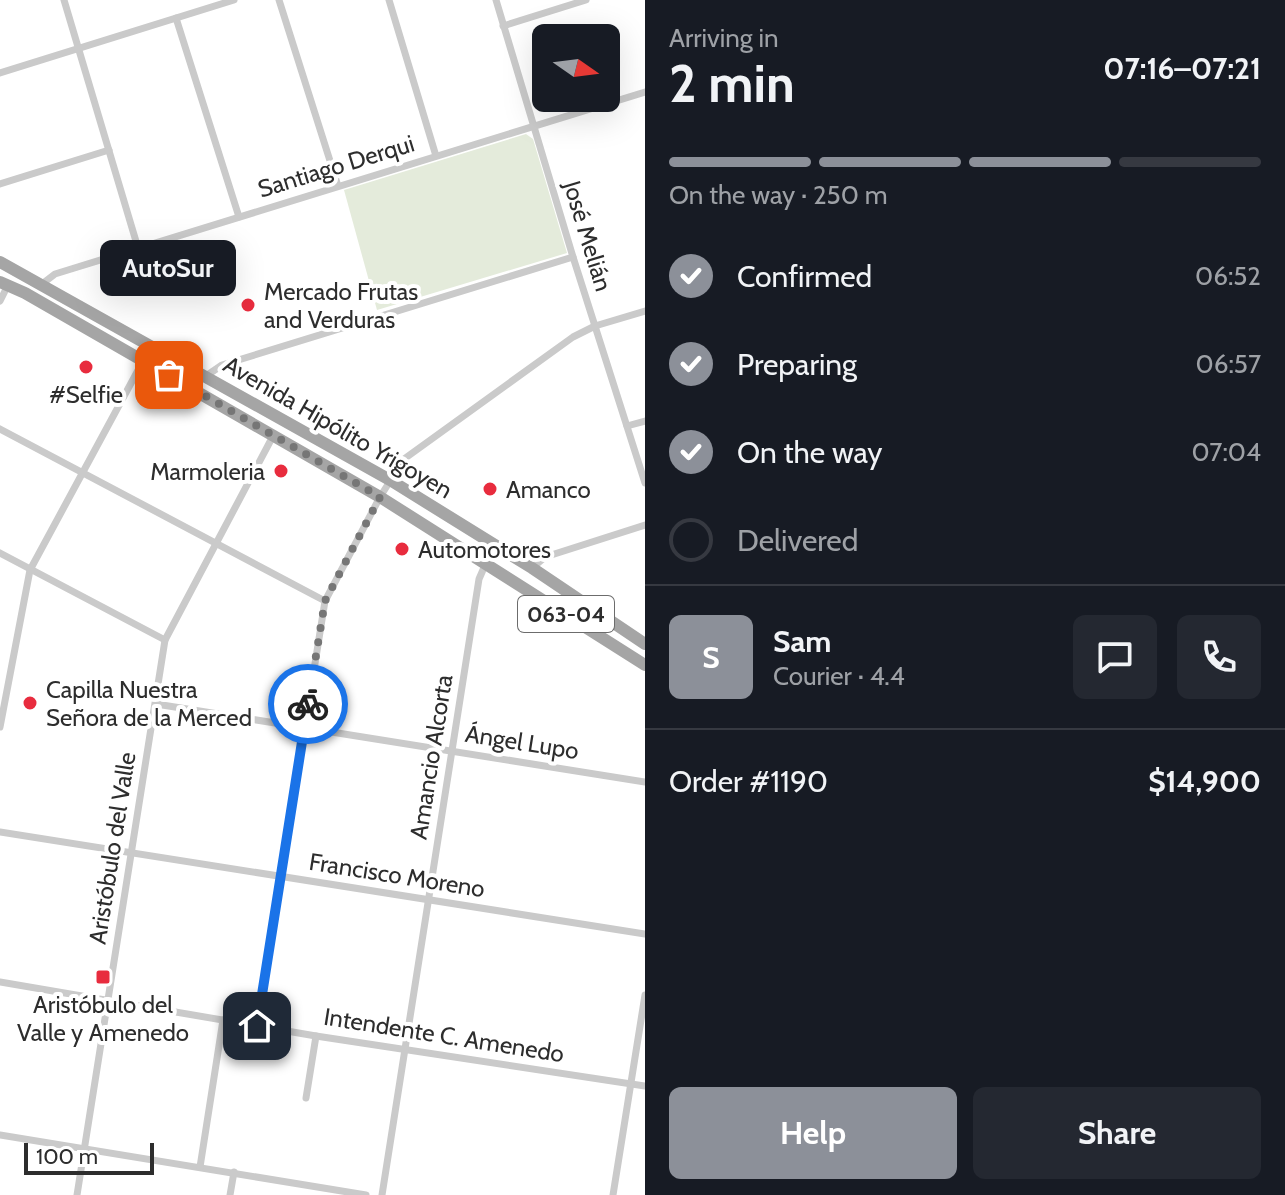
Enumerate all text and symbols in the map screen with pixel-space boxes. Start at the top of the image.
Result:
text: Arriving in [669,22,779,54]
north arrow [532,24,620,112]
map controls [532,24,620,112]
text: 07:16–07:21 [1103,50,1261,87]
text: 2 min [669,52,795,115]
street label: Santiago Derqui [254,128,418,204]
street label: José Melián [557,176,619,295]
text: On the way · 250 m [669,179,887,211]
callout: AutoSur [101,239,237,295]
text: AutoSur [122,252,214,284]
icon: check [669,254,713,298]
text: Confirmed [737,258,872,295]
text: 06:52 [1195,260,1261,292]
place label: Mercado Frutas and Verduras [264,277,418,334]
marker: Mercado Frutas and Verduras [239,296,257,314]
pin [135,341,203,409]
icon: check [669,342,713,386]
text: Preparing [737,346,857,383]
text: 06:57 [1196,348,1261,380]
street label: Avenida Hipólito Yrigoyen [218,350,458,504]
icon: bag [147,353,191,397]
marker: #Selfie [77,358,95,376]
place label: #Selfie [49,380,123,409]
icon: check [669,430,713,474]
text: On the way [737,434,882,471]
text: 07:04 [1191,436,1261,468]
place label: Marmoleria [150,457,265,486]
marker: Marmoleria [272,462,290,480]
place label: Amanco [506,475,591,504]
marker: Amanco [481,480,499,498]
text: Delivered [737,522,858,559]
place label: Automotores [418,535,551,564]
marker: Automotores [393,540,411,558]
road number: 063-04 [518,596,614,632]
button: chat [1073,615,1157,699]
button: phone [1177,615,1261,699]
text: Sam [773,623,831,660]
text: S [702,639,720,676]
text: Courier · 4.4 [773,660,905,692]
courier [268,664,348,744]
street label: Amancio Alcorta [404,672,458,842]
place label: Capilla Nuestra Señora de la Merced [46,675,252,732]
icon: bike [286,682,330,726]
marker: Capilla Nuestra Señora de la Merced [21,694,39,712]
street label: Ángel Lupo [463,719,581,765]
street label: Aristóbulo del Valle [83,750,141,946]
text: Order #1190 [669,763,828,800]
text: $14,900 [1148,763,1261,800]
street label: Francisco Moreno [307,847,487,903]
marker: Aristóbulo del Valle y Amenedo [94,968,112,986]
place label: Aristóbulo del Valle y Amenedo [17,990,189,1047]
pin [223,992,291,1060]
street label: Intendente C. Amenedo [322,1002,566,1068]
icon: home [235,1004,279,1048]
button: Help [669,1087,957,1179]
button: Share [973,1087,1261,1179]
scale bar [24,1139,154,1175]
text: 100 m [36,1143,98,1170]

